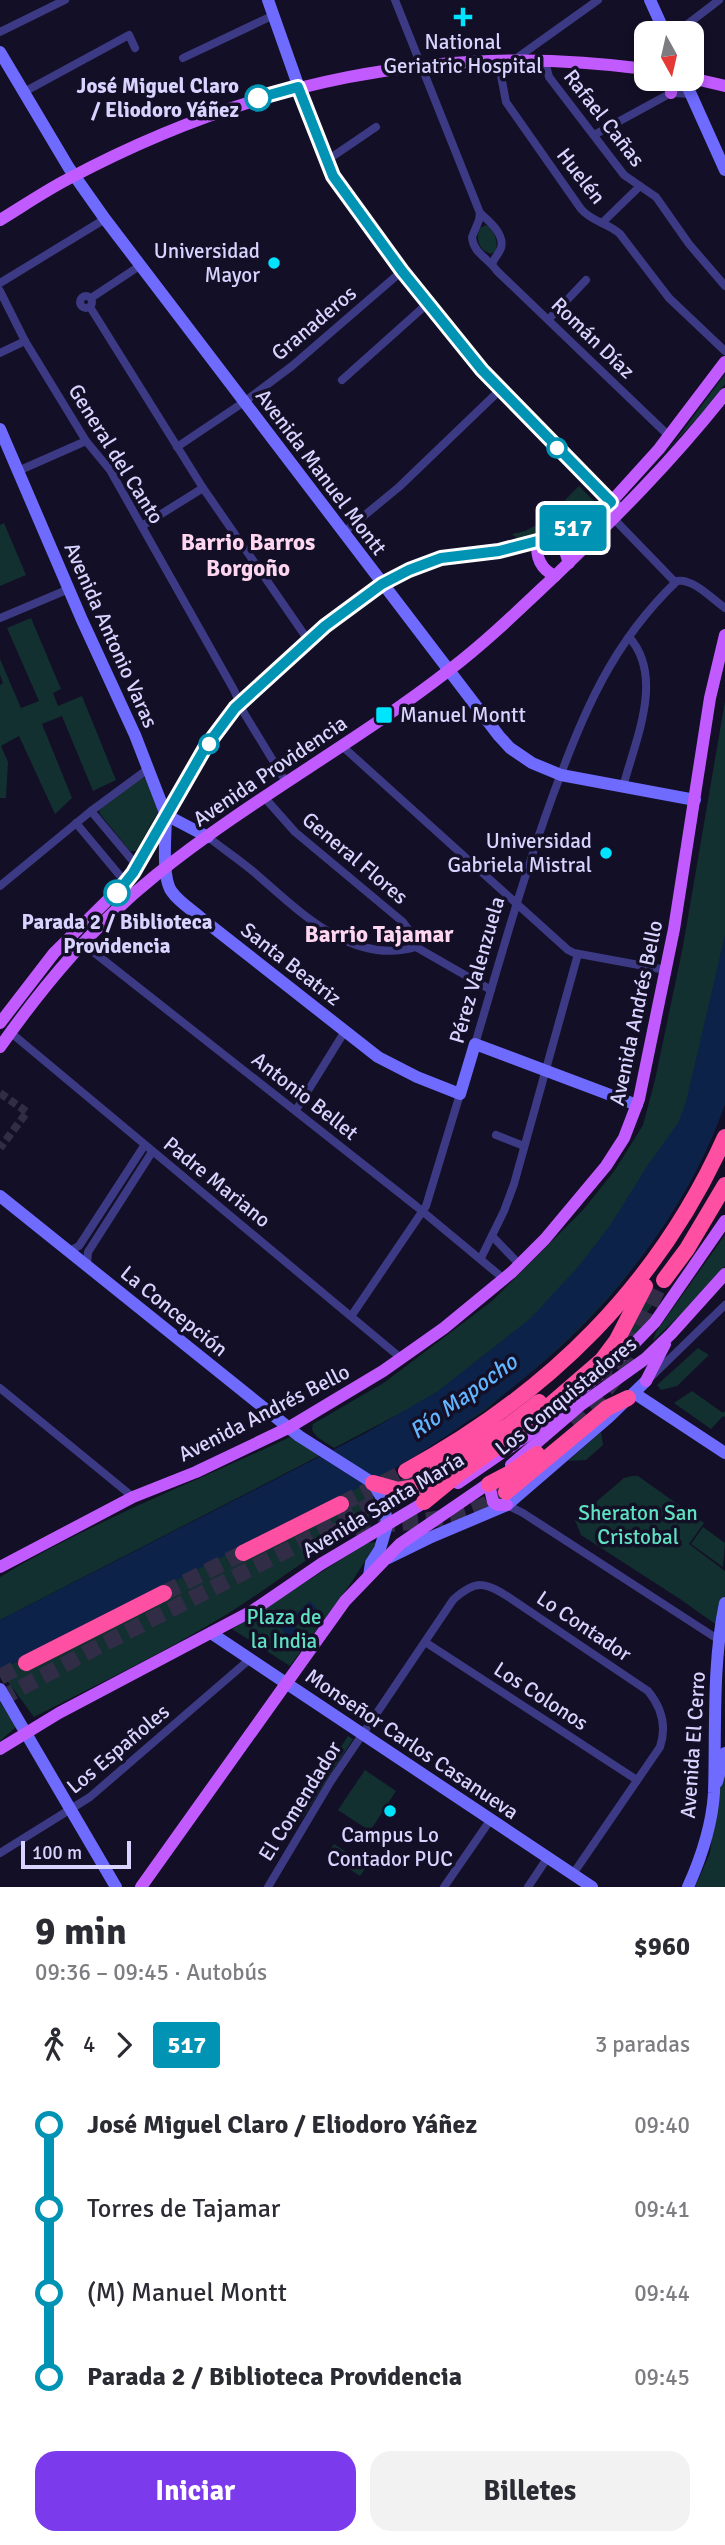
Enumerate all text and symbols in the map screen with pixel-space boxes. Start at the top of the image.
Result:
marker: National Geriatric Hospital [453,7,473,27]
north arrow [634,21,704,91]
map controls [634,21,704,91]
place label: National Geriatric Hospital [383,29,543,79]
street label: Rafael Cañas [558,64,650,172]
place label: José Miguel Claro / Eliodoro Yáñez [76,73,239,123]
marker: José Miguel Claro / Eliodoro Yáñez [245,85,271,111]
street label: Huelén [551,143,611,209]
place label: Universidad Mayor [154,238,260,288]
marker: Universidad Mayor [266,255,282,271]
street label: Granaderos [266,280,362,366]
street label: Román Díaz [546,292,640,384]
street label: General del Canto [63,379,169,529]
street label: Avenida Manuel Montt [250,384,392,560]
unlabelled marker [547,438,567,458]
line badge: 517 [533,505,613,551]
text: 517 [554,513,592,543]
district label: Barrio Barros Borgoño [181,528,315,583]
street label: Avenida Antonio Varas [58,538,164,732]
place label: Manuel Montt [400,702,526,728]
marker: Manuel Montt [374,705,394,725]
street label: Avenida Providencia [188,710,352,832]
unlabelled marker [199,734,219,754]
street label: General Flores [297,806,413,910]
place label: Universidad Gabriela Mistral [447,828,592,878]
marker: Universidad Gabriela Mistral [598,845,614,861]
marker: Parada 2 / Biblioteca Providencia [104,880,130,906]
street label: Pérez Valenzuela [444,894,510,1046]
place label: Parada 2 / Biblioteca Providencia [21,909,213,959]
street label: Santa Beatriz [236,917,346,1011]
street label: Avenida Andrés Bello [604,918,668,1108]
district label: Barrio Tajamar [305,920,454,949]
street label: Antonio Bellet [247,1046,363,1146]
street label: Padre Mariano [158,1131,276,1233]
street label: La Concepción [115,1260,233,1362]
street label: Los Conquistadores [490,1331,642,1461]
water label: Río Mapocho [403,1347,524,1445]
street label: Avenida Andrés Bello [174,1359,354,1467]
street label: Avenida Santa María [297,1446,469,1564]
park label: Sheraton San Cristobal [578,1500,698,1550]
street label: Lo Contador [532,1585,636,1667]
park label: Plaza de la India [246,1604,322,1654]
street label: Los Colonos [489,1656,593,1736]
street label: Monseñor Carlos Casanueva [300,1663,524,1825]
street label: Avenida El Cerro [675,1671,711,1819]
street label: Los Españoles [61,1699,175,1799]
street label: El Comendador [253,1736,347,1866]
marker: Campus Lo Contador PUC [382,1803,398,1819]
place label: Campus Lo Contador PUC [327,1822,453,1872]
scale bar [21,1838,131,1870]
text: 100 m [32,1841,82,1865]
text: 9 min [35,1908,127,1955]
text: $960 [634,1931,690,1963]
text: 09:36 – 09:45 · Autobús [35,1958,267,1987]
icon: walk [35,2026,73,2064]
icon: forward [105,2026,143,2064]
text: 4 [83,2030,95,2059]
text: 517 [167,2030,206,2060]
text: 3 paradas [595,2030,690,2059]
text: José Miguel Claro / Eliodoro Yáñez [87,2109,477,2141]
text: 09:40 [634,2111,690,2140]
text: Torres de Tajamar [87,2193,280,2225]
text: 09:41 [634,2195,690,2224]
text: (M) Manuel Montt [87,2277,287,2309]
text: 09:44 [634,2279,690,2308]
text: Parada 2 / Biblioteca Providencia [87,2361,462,2393]
text: 09:45 [634,2363,690,2392]
button: Iniciar [35,2451,356,2531]
button: Billetes [370,2451,690,2531]

